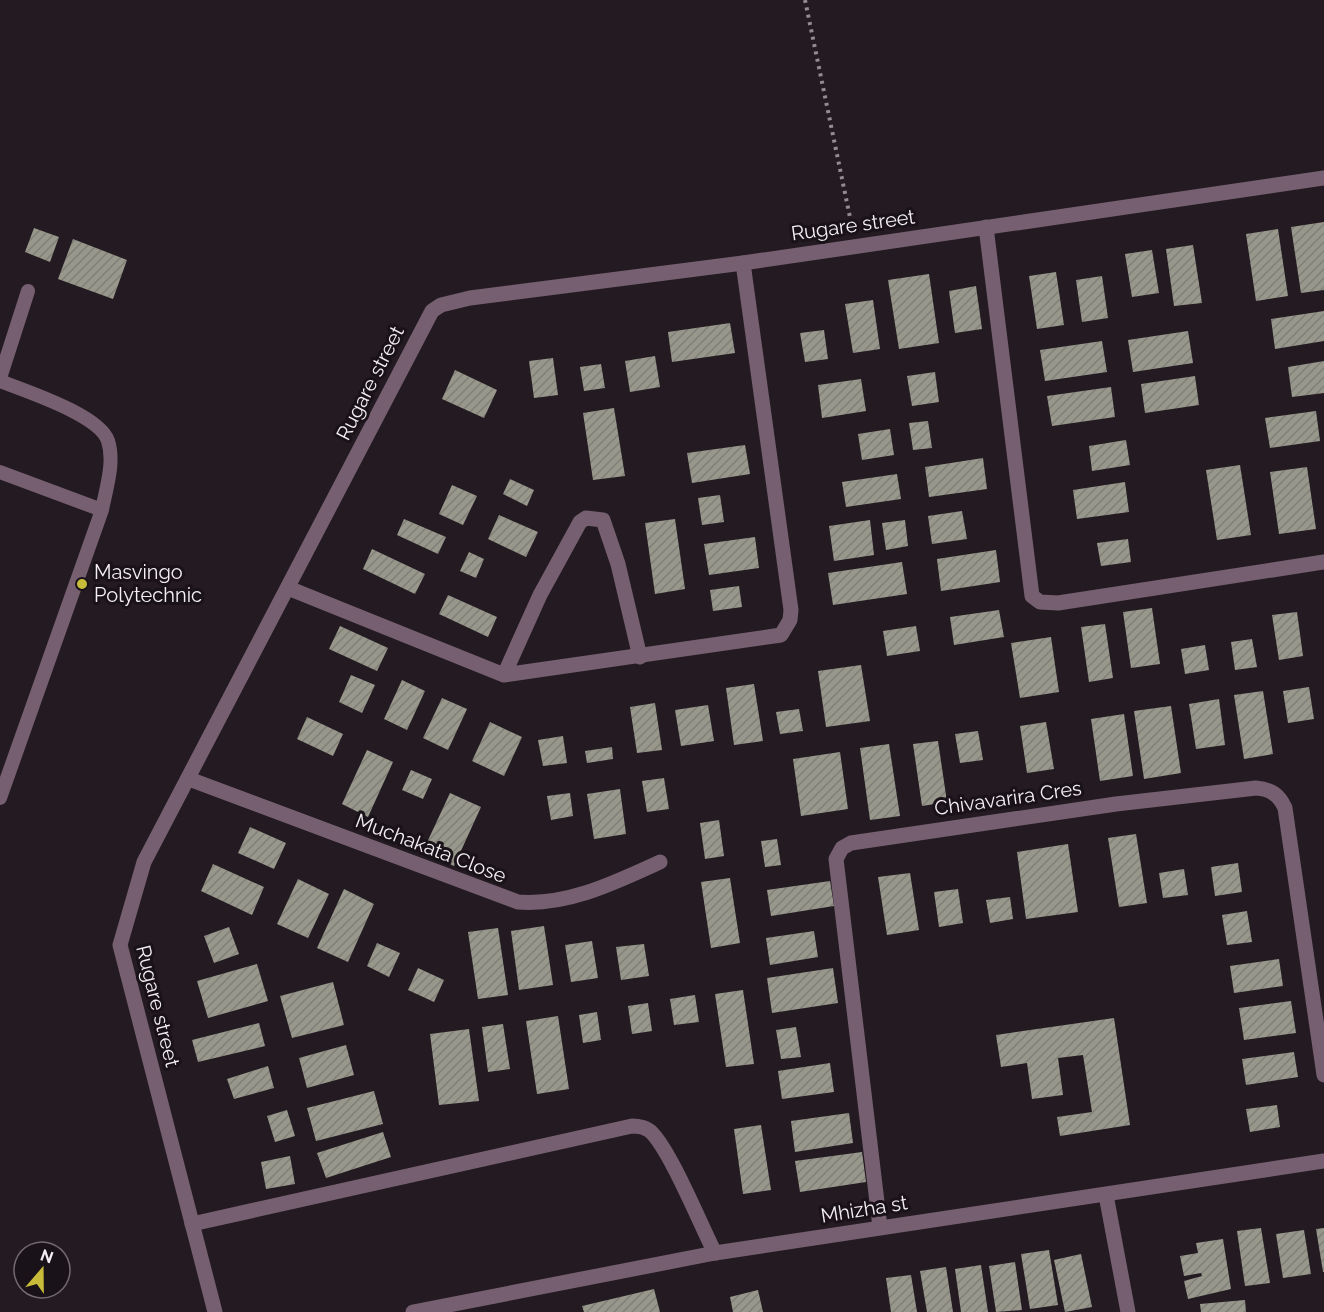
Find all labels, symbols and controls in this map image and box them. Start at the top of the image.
street label: Rugare street [790,204,917,246]
street label: Rugare street [331,322,409,444]
place label: Masvingo Polytechnic [94,560,202,607]
marker: Masvingo Polytechnic [75,577,89,591]
street label: Chivavarira Cres [933,776,1083,820]
street label: Muchakata Close [352,808,510,888]
street label: Rugare street [131,943,185,1070]
street label: Mhizha st [819,1190,909,1228]
north arrow [12,1240,72,1300]
text: N [38,1245,56,1267]

